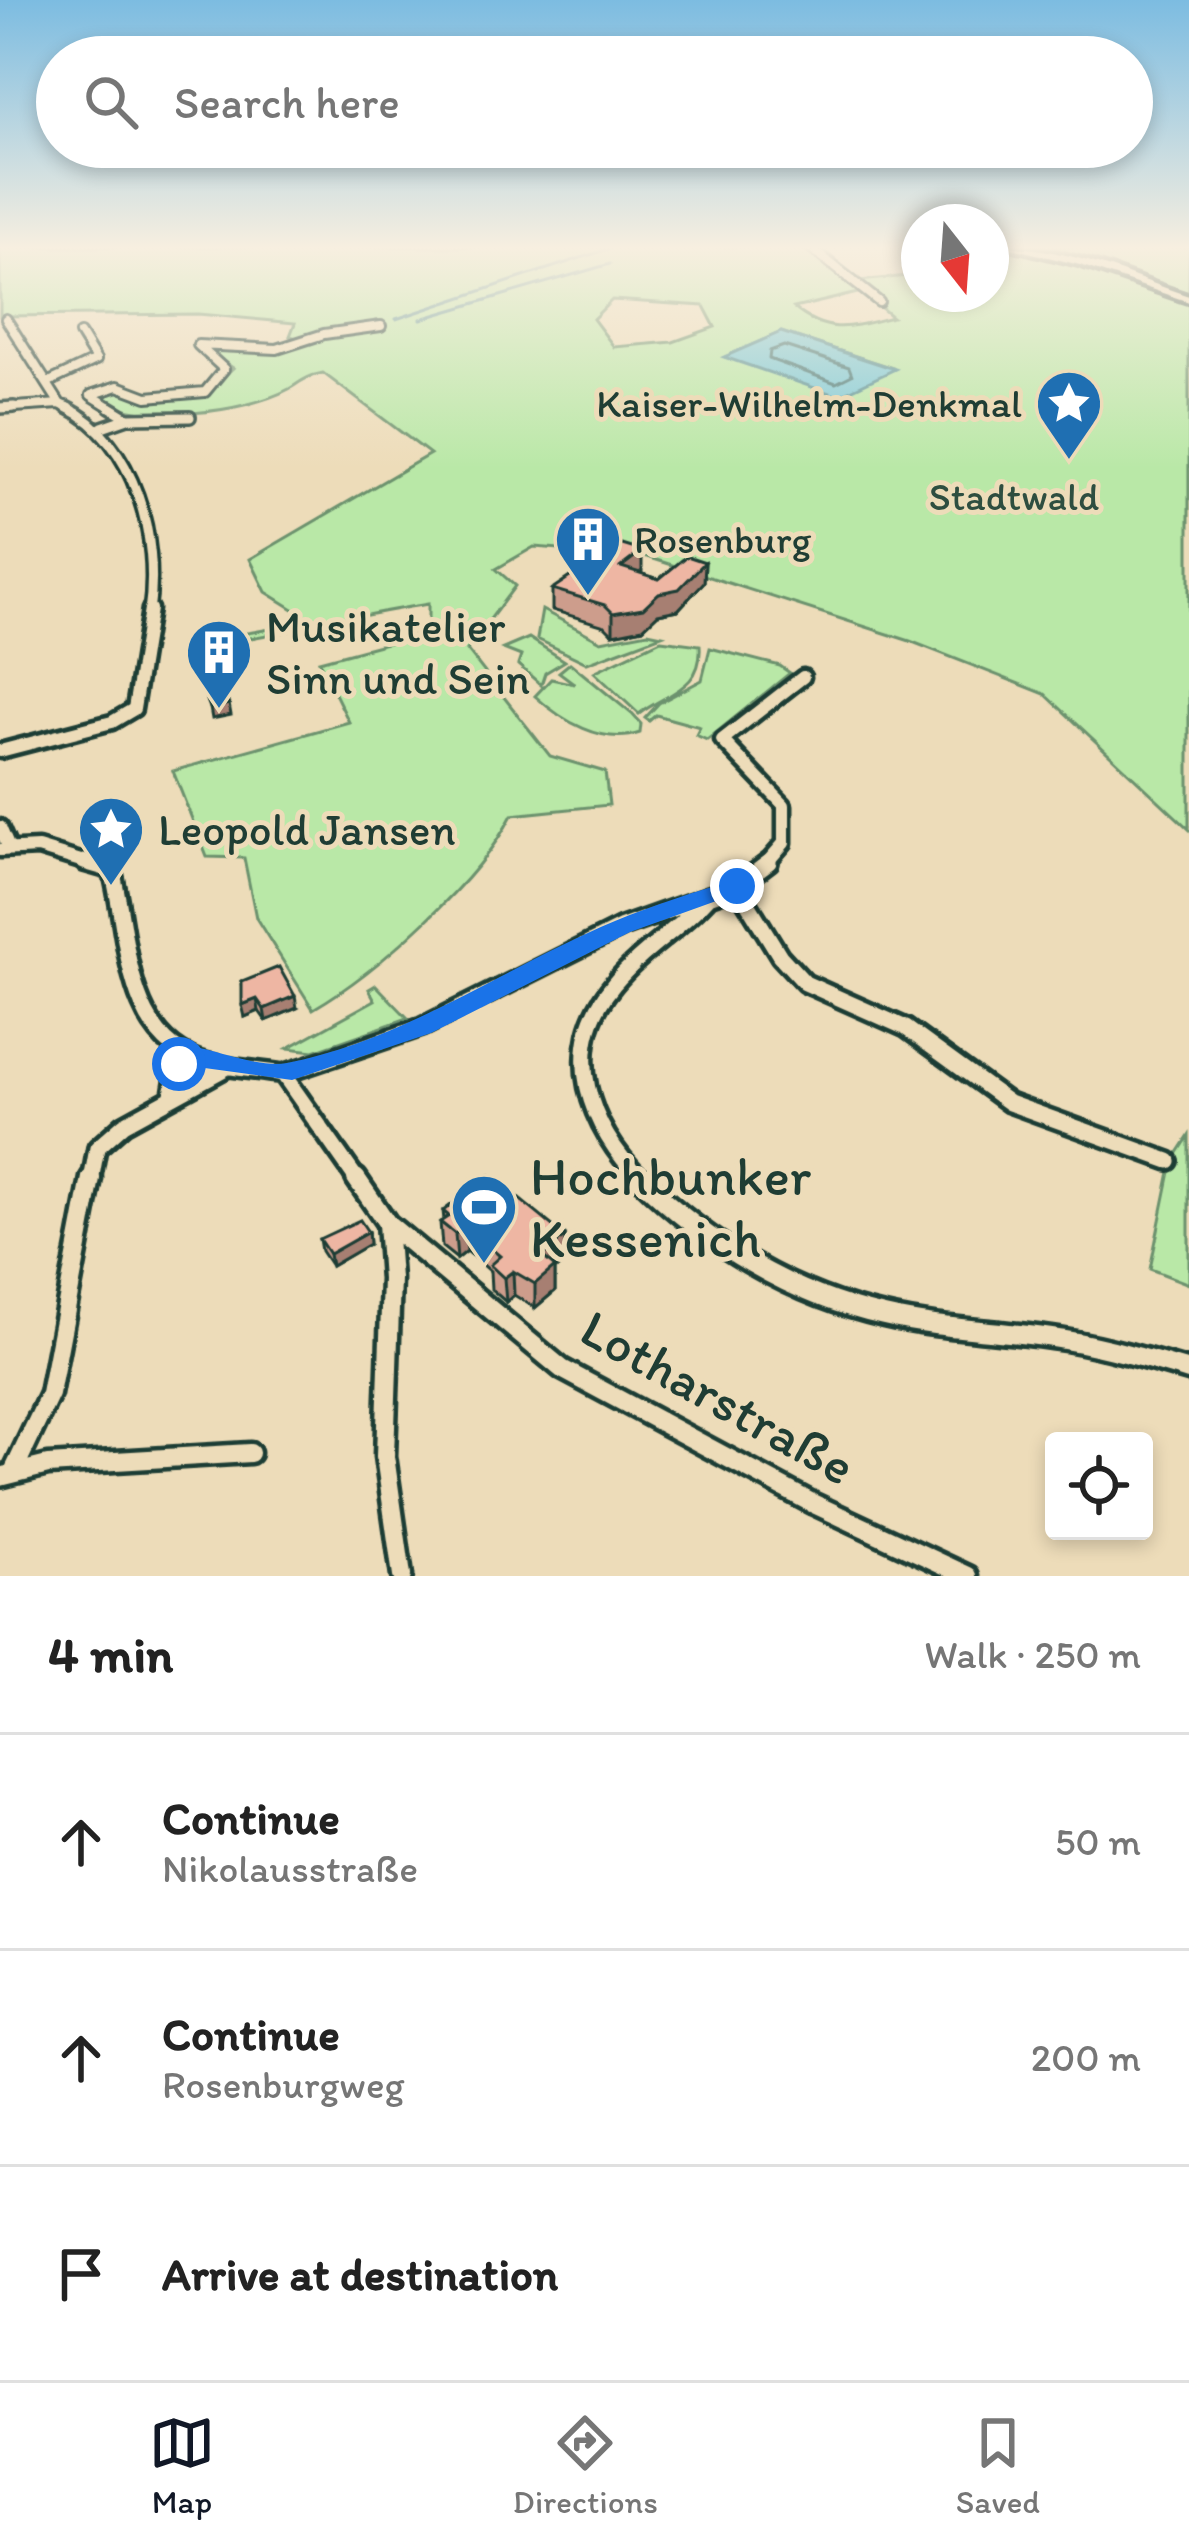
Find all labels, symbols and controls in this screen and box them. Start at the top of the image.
search box [36,36,1153,168]
icon: search [78,69,144,135]
text: Search here [174,75,400,129]
north arrow [901,204,1009,312]
place icon: Kaiser-Wilhelm-Denkmal [1034,368,1104,462]
place label: Kaiser-Wilhelm-Denkmal [596,380,1022,427]
park label: Stadtwald [929,473,1099,520]
building icon: Rosenburg [553,504,623,598]
place label: Rosenburg [634,516,812,563]
place label: Musikatelier Sinn und Sein [266,599,530,705]
building icon: Musikatelier Sinn und Sein [184,617,254,711]
place icon: Leopold Jansen [76,794,146,888]
place label: Leopold Jansen [158,802,456,856]
route end [710,859,764,913]
route start [152,1037,206,1091]
place label: Hochbunker Kessenich [530,1144,812,1271]
sports icon: Hochbunker Kessenich [449,1172,519,1266]
street label: Lotharstraße [570,1295,866,1499]
map controls [1045,1432,1153,1540]
button: locate [1045,1432,1153,1540]
text: 4 min [48,1624,173,1685]
text: Walk · 250 m [924,1631,1141,1678]
text: Continue [162,1791,340,1845]
icon: ahead [48,1809,114,1875]
text: 50 m [1055,1818,1141,1865]
text: Nikolausstraße [162,1845,418,1892]
text: Continue [162,2007,340,2061]
icon: ahead [48,2025,114,2091]
text: 200 m [1031,2034,1141,2081]
text: Rosenburgweg [162,2061,405,2108]
icon: arrive [48,2241,114,2307]
text: Arrive at destination [162,2247,558,2301]
tab: Map [149,2410,215,2521]
tab: Directions [513,2410,658,2521]
tab: Saved [956,2410,1040,2521]

